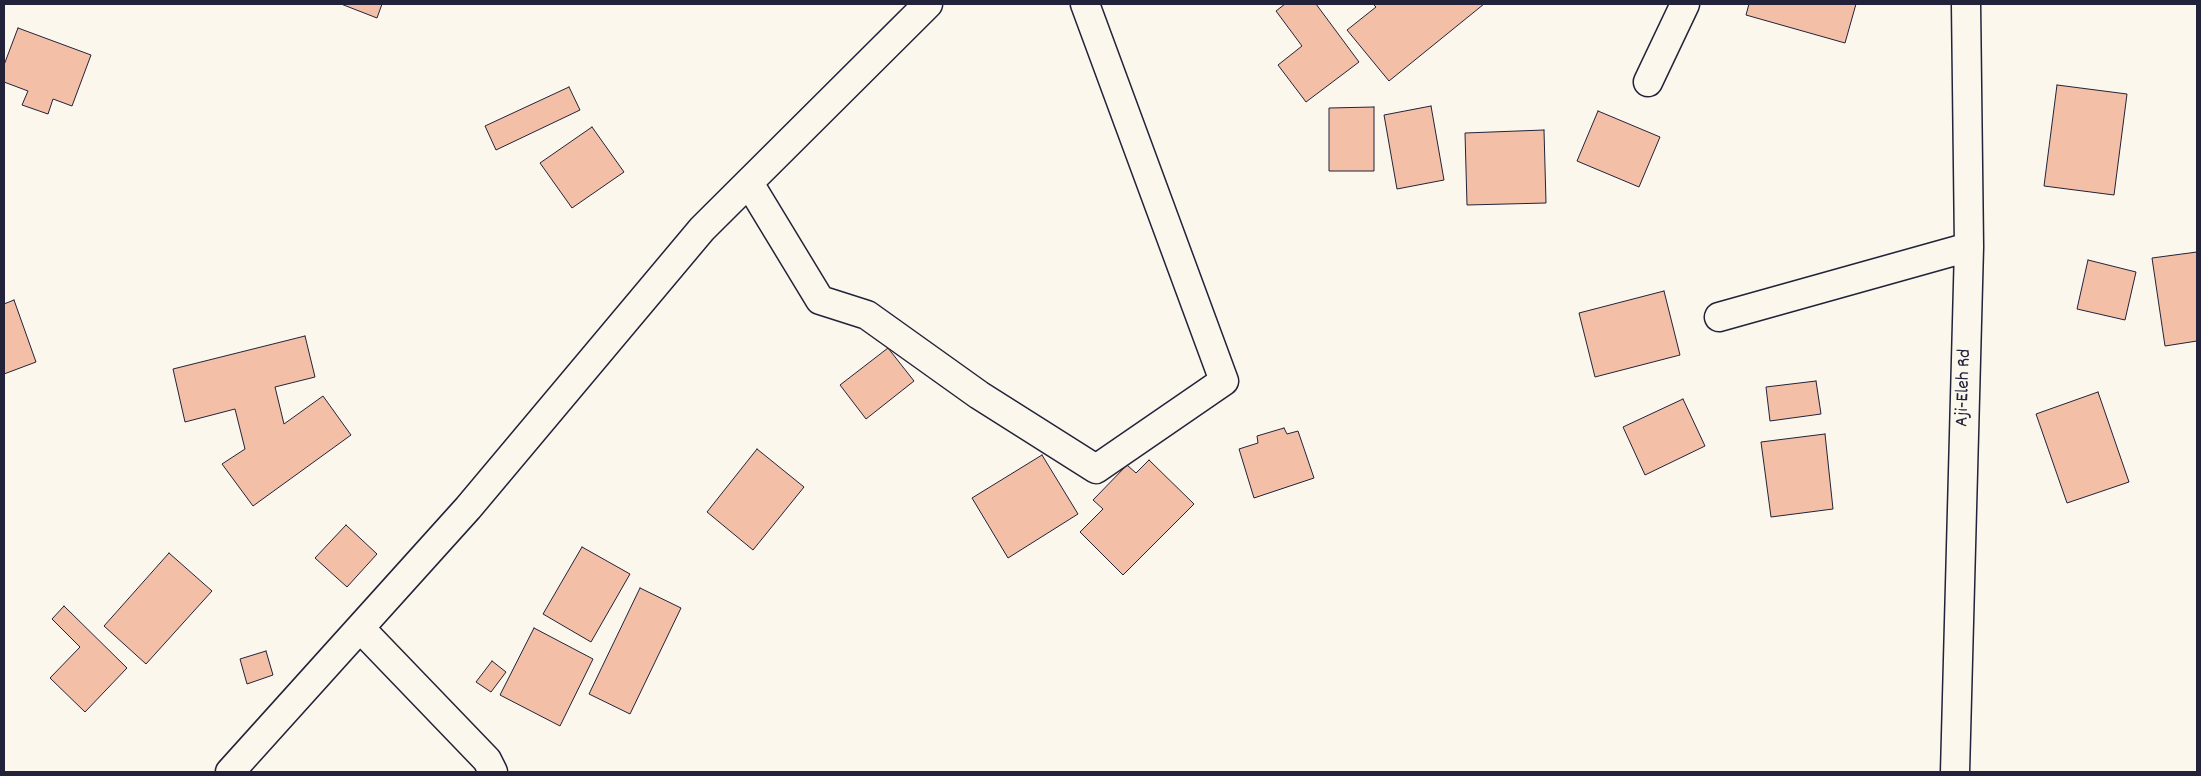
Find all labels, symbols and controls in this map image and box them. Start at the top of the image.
street label: Aji-Eleh Rd [1952,349,1978,427]

